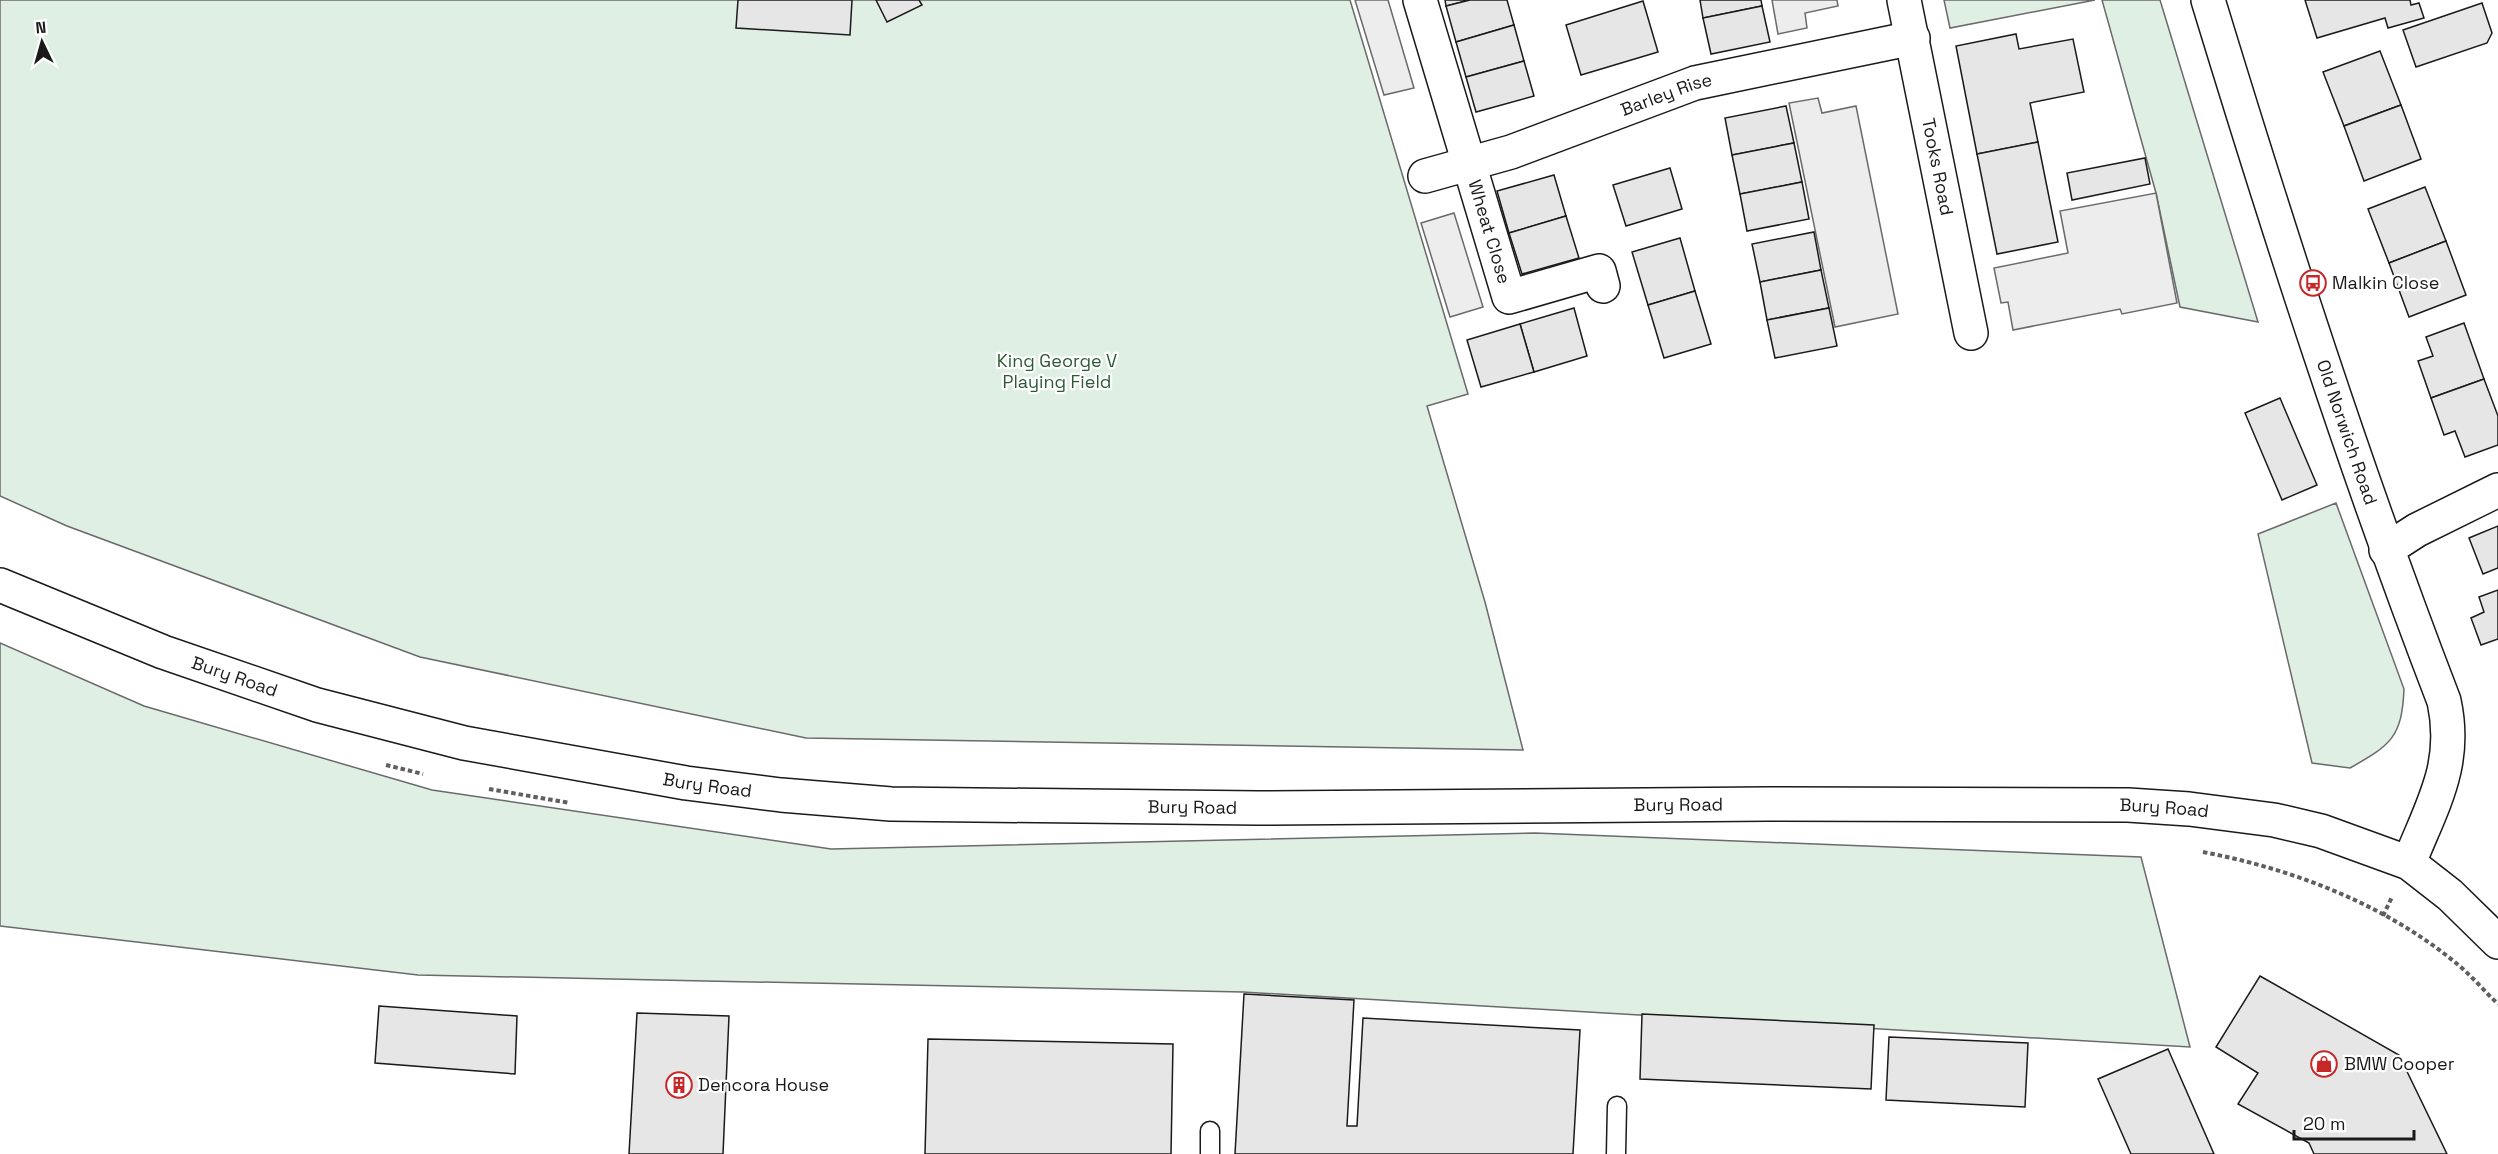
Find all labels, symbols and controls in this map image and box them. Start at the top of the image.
north arrow [12,12,72,72]
text: N [34,17,47,38]
street label: Barley Rise [1617,68,1714,121]
street label: Tooks Road [1917,116,1959,217]
street label: Wheat Close [1464,177,1516,286]
bus stop icon: Malkin Close [2298,268,2328,298]
place label: Malkin Close [2332,271,2439,294]
park label: King George V Playing Field [997,349,1117,393]
street label: Old Norwich Road [2312,356,2383,508]
street label: Bury Road [189,651,281,702]
street label: Bury Road [661,767,753,802]
street label: Bury Road [1633,792,1723,816]
street label: Bury Road [2120,793,2210,822]
street label: Bury Road [1147,795,1237,819]
shop icon: BMW Cooper [2309,1049,2339,1079]
place label: BMW Cooper [2344,1052,2455,1075]
building icon: Dencora House [664,1070,694,1100]
place label: Dencora House [698,1073,829,1096]
scale bar [2294,1103,2414,1141]
text: 20 m [2303,1112,2346,1135]

